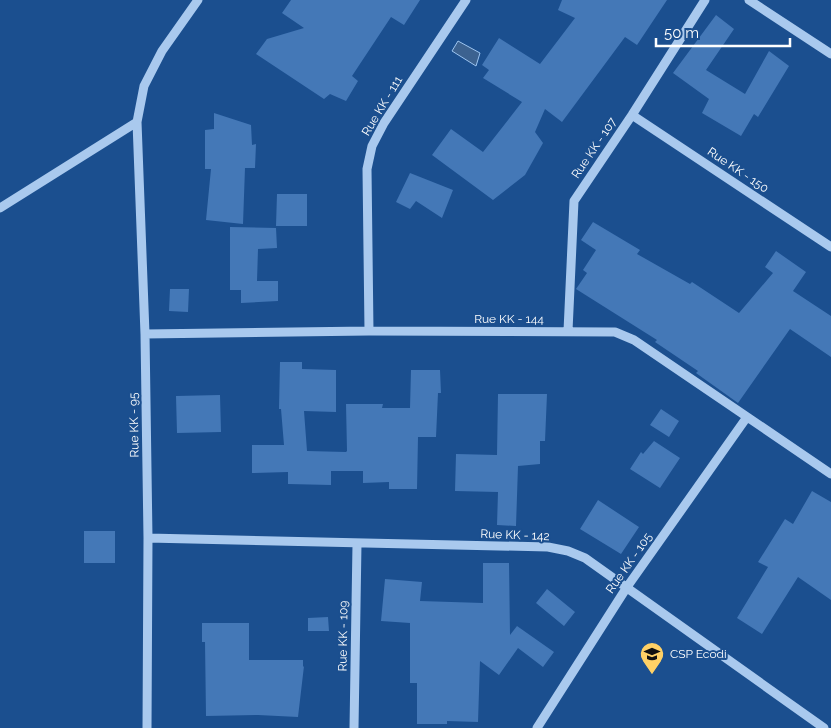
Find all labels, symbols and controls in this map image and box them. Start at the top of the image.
scale bar [656,15,790,47]
text: 50 m [664,24,699,42]
street label: Rue KK - 111 [359,74,405,138]
street label: Rue KK - 107 [569,114,620,181]
street label: Rue KK - 150 [705,144,771,196]
street label: Rue KK - 144 [474,312,544,326]
street label: Rue KK - 95 [126,392,142,458]
street label: Rue KK - 142 [480,527,550,543]
street label: Rue KK - 105 [603,530,655,596]
street label: Rue KK - 109 [335,600,351,672]
school or university icon: CSP Ecodi [639,641,665,675]
place label: CSP Ecodi [670,647,727,661]

